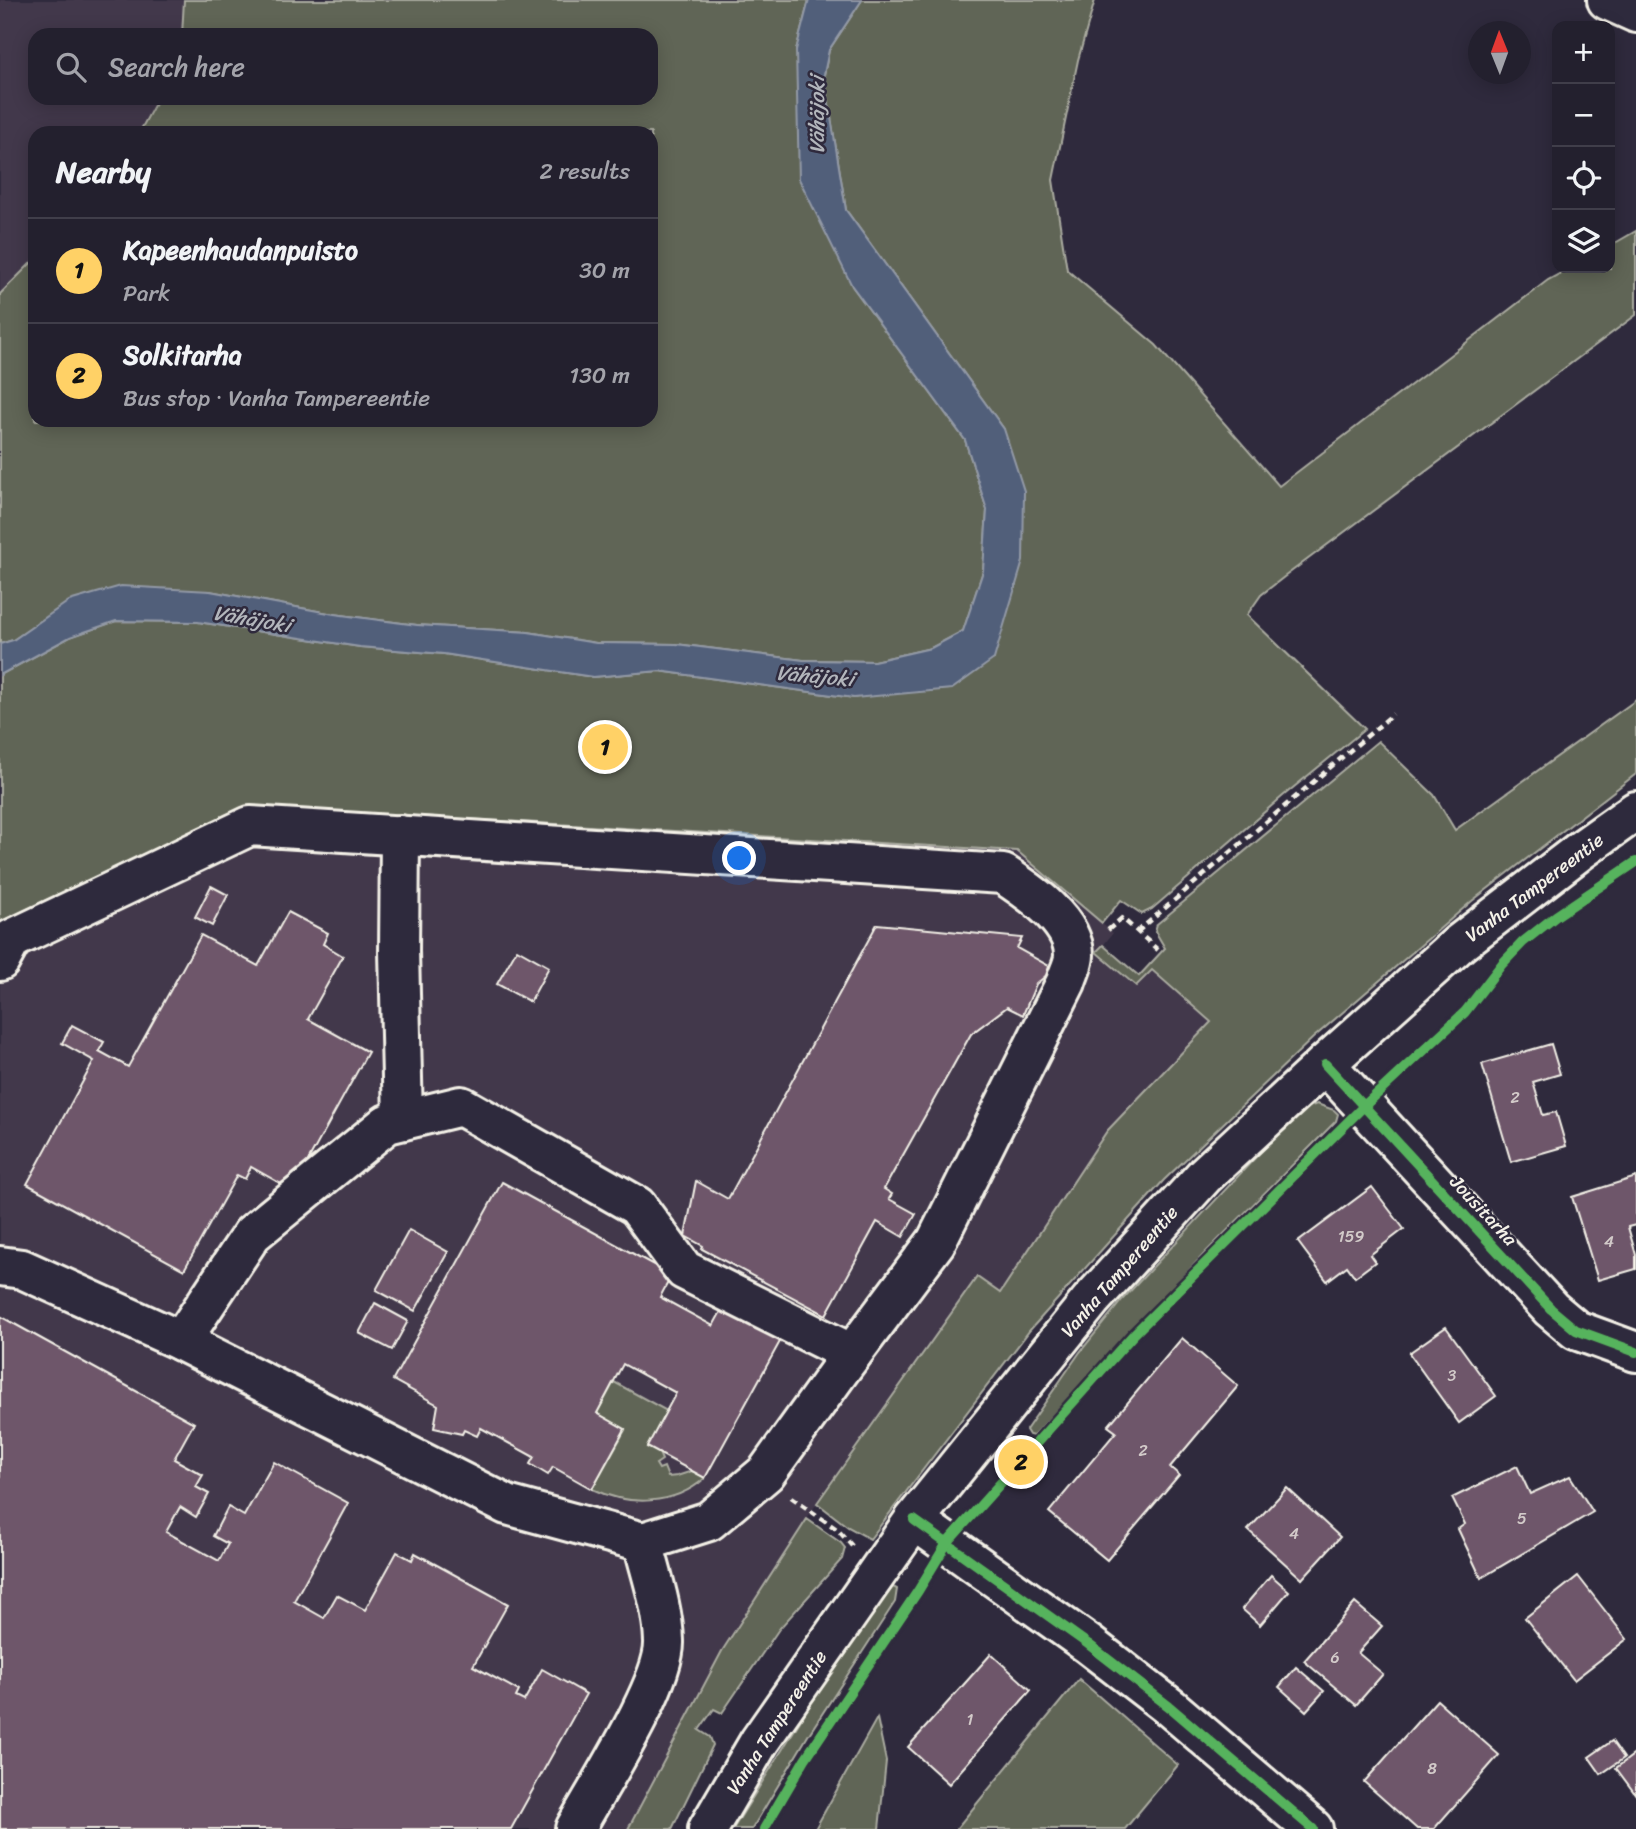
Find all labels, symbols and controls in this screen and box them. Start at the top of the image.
north arrow [1468,21,1531,84]
map controls [1552,21,1615,273]
button: + [1552,21,1615,84]
search box [28,28,658,105]
text: Search here [108,44,245,90]
icon: search [52,48,90,86]
water label: Vähäjoki [798,72,836,154]
button: − [1552,84,1615,147]
text: Nearby [56,145,151,199]
button: locate [1552,147,1615,210]
text: 2 results [539,151,630,192]
button: layers [1552,210,1615,273]
text: Kapeenhaudanpuisto [123,227,358,273]
text: 1 [74,250,84,291]
text: 30 m [579,250,630,291]
text: Park [123,273,170,314]
text: Solkitarha [123,332,242,378]
text: 2 [72,355,86,396]
text: 130 m [569,355,630,396]
text: Bus stop · Vanha Tampereentie [123,378,430,419]
water label: Vähäjoki [211,594,298,645]
water label: Vähäjoki [775,654,859,699]
pin: 1 [582,721,628,773]
street label: Vanha Tampereentie [1458,824,1611,951]
your location [722,841,756,875]
house number: 2 [1510,1083,1520,1112]
street label: Jousitarha [1441,1166,1526,1254]
street label: Vanha Tampereentie [1052,1197,1187,1345]
house number: 159 [1338,1222,1364,1251]
house number: 4 [1604,1227,1614,1256]
house number: 3 [1448,1361,1457,1390]
pin: 2 [998,1436,1044,1488]
house number: 2 [1138,1436,1148,1465]
house number: 5 [1517,1504,1527,1533]
house number: 4 [1289,1519,1299,1548]
street label: Vanha Tampereentie [717,1643,836,1801]
house number: 6 [1330,1643,1340,1672]
house number: 1 [967,1705,974,1734]
house number: 8 [1427,1754,1437,1783]

